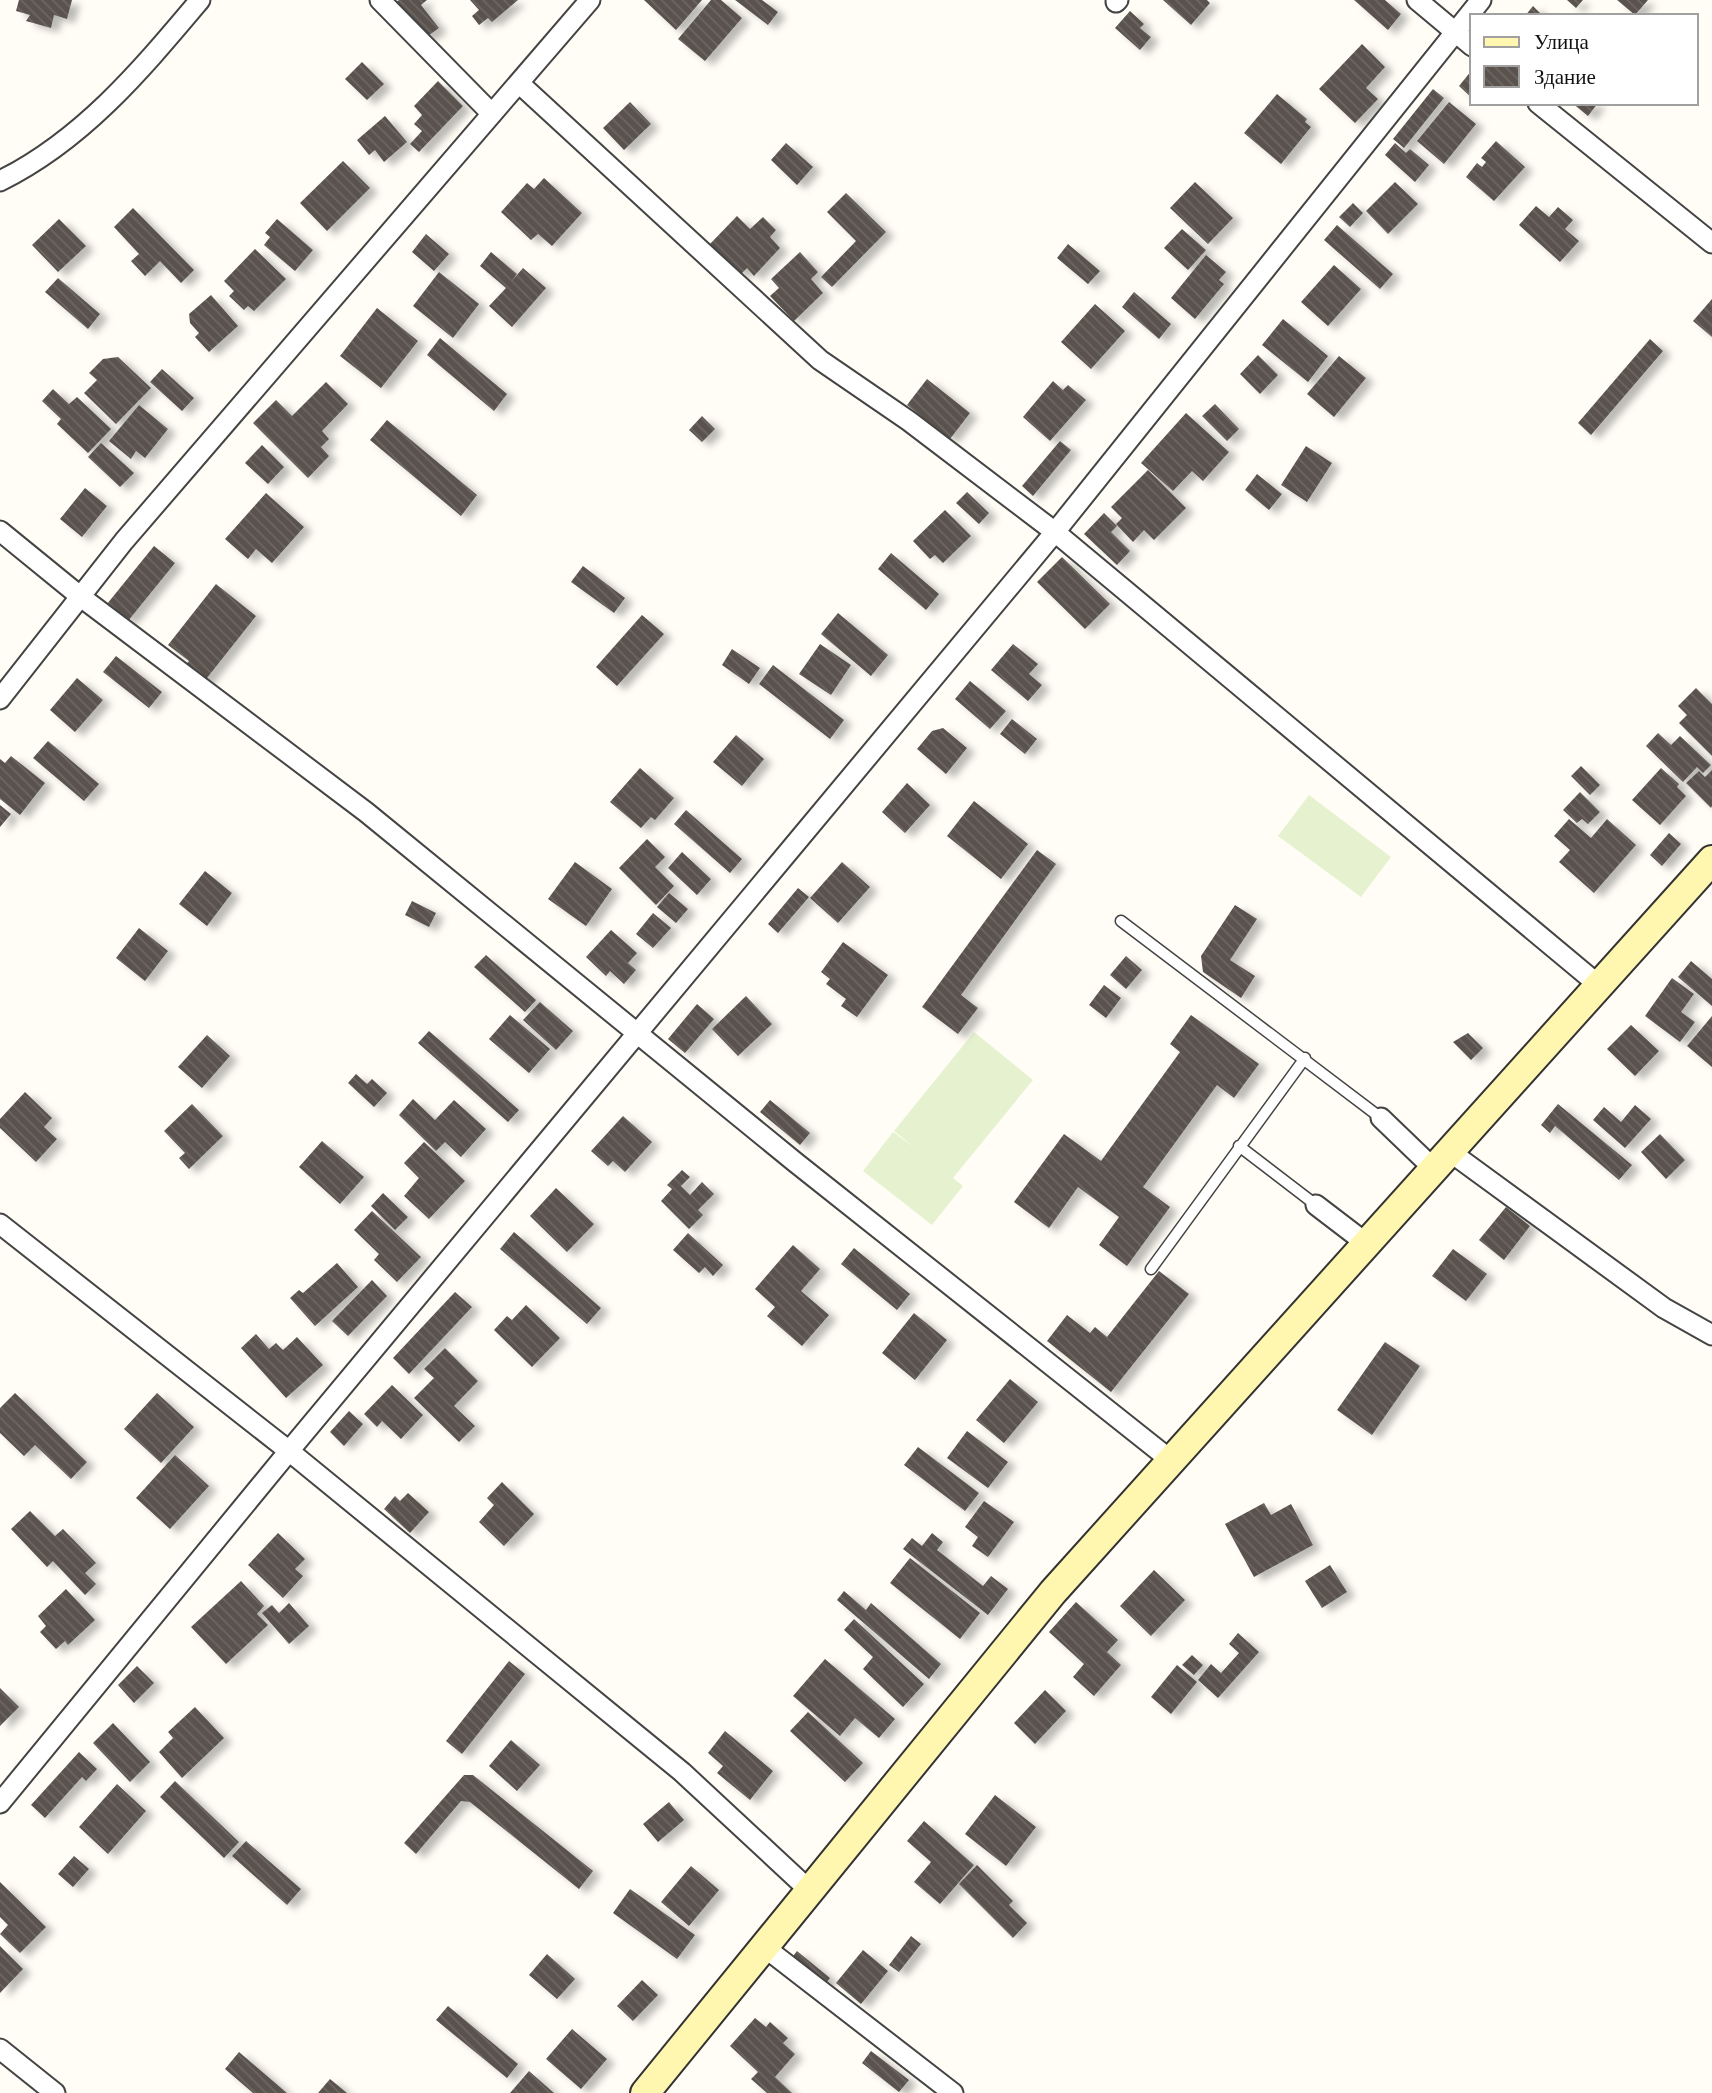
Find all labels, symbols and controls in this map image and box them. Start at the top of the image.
legend [1470,14,1698,105]
text: Улица [1534,29,1589,55]
text: Здание [1534,64,1596,90]

